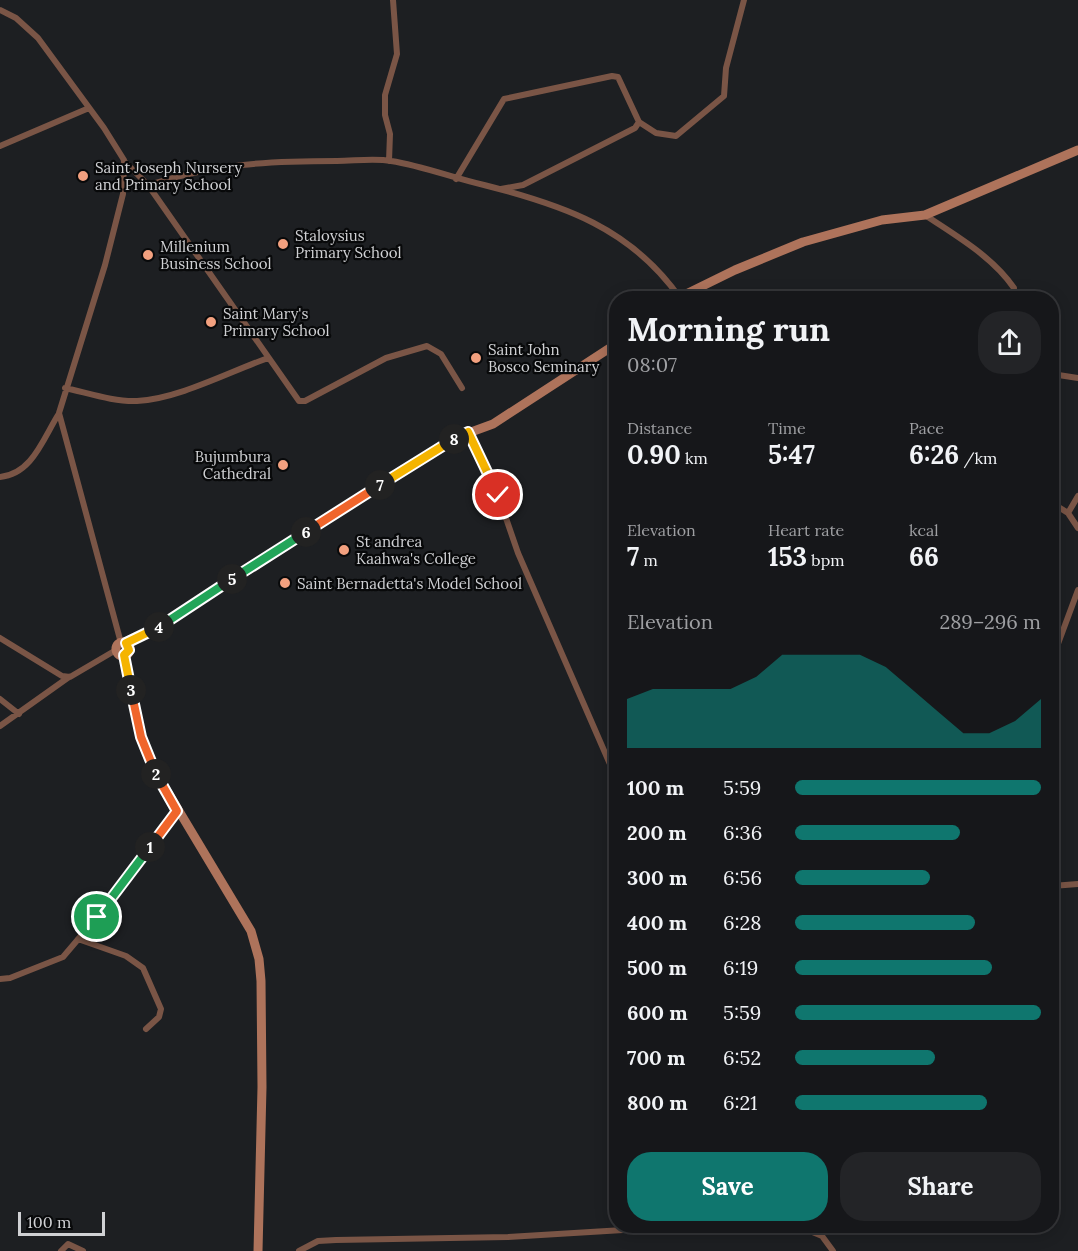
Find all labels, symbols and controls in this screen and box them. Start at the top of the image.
place label: Saint Joseph Nursery and Primary School [95,158,242,194]
marker: Saint Joseph Nursery and Primary School [76,169,90,183]
place label: Staloysius Primary School [295,226,402,262]
place label: Millenium Business School [160,237,272,273]
marker: Staloysius Primary School [276,237,290,251]
marker: Millenium Business School [141,248,155,262]
place label: Saint Mary's Primary School [223,304,330,340]
text: Morning run [627,308,830,350]
button: share [978,311,1041,374]
marker: Saint Mary's Primary School [204,315,218,329]
place label: Saint John Bosco Seminary [488,340,600,376]
marker: Saint John Bosco Seminary [469,351,483,365]
text: 08:07 [627,352,677,377]
text: Distance [627,418,692,438]
text: Time [768,418,806,438]
text: Pace [909,418,944,438]
pin: 8 [439,424,469,454]
text: 8 [449,429,459,449]
text: 0.90 [627,438,681,471]
text: 5:47 [768,438,815,471]
text: 6:26 [909,438,959,471]
place label: Bujumbura Cathedral [195,447,271,483]
text: km [681,448,708,468]
text: /km [959,448,997,468]
marker: Bujumbura Cathedral [276,458,290,472]
pin [472,469,523,520]
pin: 7 [365,470,395,500]
text: 7 [376,475,384,495]
icon: check [481,478,514,511]
pin: 6 [291,517,321,547]
text: Elevation [627,520,696,540]
text: Heart rate [768,520,844,540]
text: kcal [909,520,939,540]
text: 6 [301,522,311,542]
place label: St andrea Kaahwa's College [356,532,476,568]
text: 7 [627,540,639,573]
text: 153 [768,540,807,573]
text: 66 [909,540,939,573]
marker: St andrea Kaahwa's College [337,543,351,557]
text: m [639,550,658,570]
text: bpm [807,550,845,570]
pin: 5 [217,564,247,594]
text: 5 [228,569,236,589]
place label: Saint Bernadetta's Model School [297,574,522,593]
marker: Saint Bernadetta's Model School [278,576,292,590]
text: Elevation [627,609,713,634]
text: 289–296 m [939,609,1041,634]
pin: 4 [144,612,174,642]
text: 4 [155,617,163,637]
pin: 3 [116,675,146,705]
text: 3 [127,680,135,700]
pin: 2 [141,759,171,789]
text: 2 [152,764,160,784]
text: 100 m [627,775,684,800]
text: 5:59 [723,775,761,800]
text: 200 m [627,820,687,845]
text: 6:36 [723,820,762,845]
pin: 1 [135,832,165,862]
text: 1 [147,837,153,857]
text: 300 m [627,865,687,890]
text: 6:56 [723,865,762,890]
pin [71,891,122,942]
icon: arrive [80,900,113,933]
text: 400 m [627,910,687,935]
text: 6:28 [723,910,762,935]
text: 500 m [627,955,687,980]
text: 6:19 [723,955,758,980]
text: 600 m [627,1000,688,1025]
text: 5:59 [723,1000,761,1025]
text: 700 m [627,1045,685,1070]
text: 6:52 [723,1045,761,1070]
text: 800 m [627,1090,688,1115]
text: 6:21 [723,1090,758,1115]
button: Save [627,1152,828,1221]
button: Share [840,1152,1041,1221]
scale bar [18,1209,105,1236]
text: 100 m [27,1212,71,1232]

